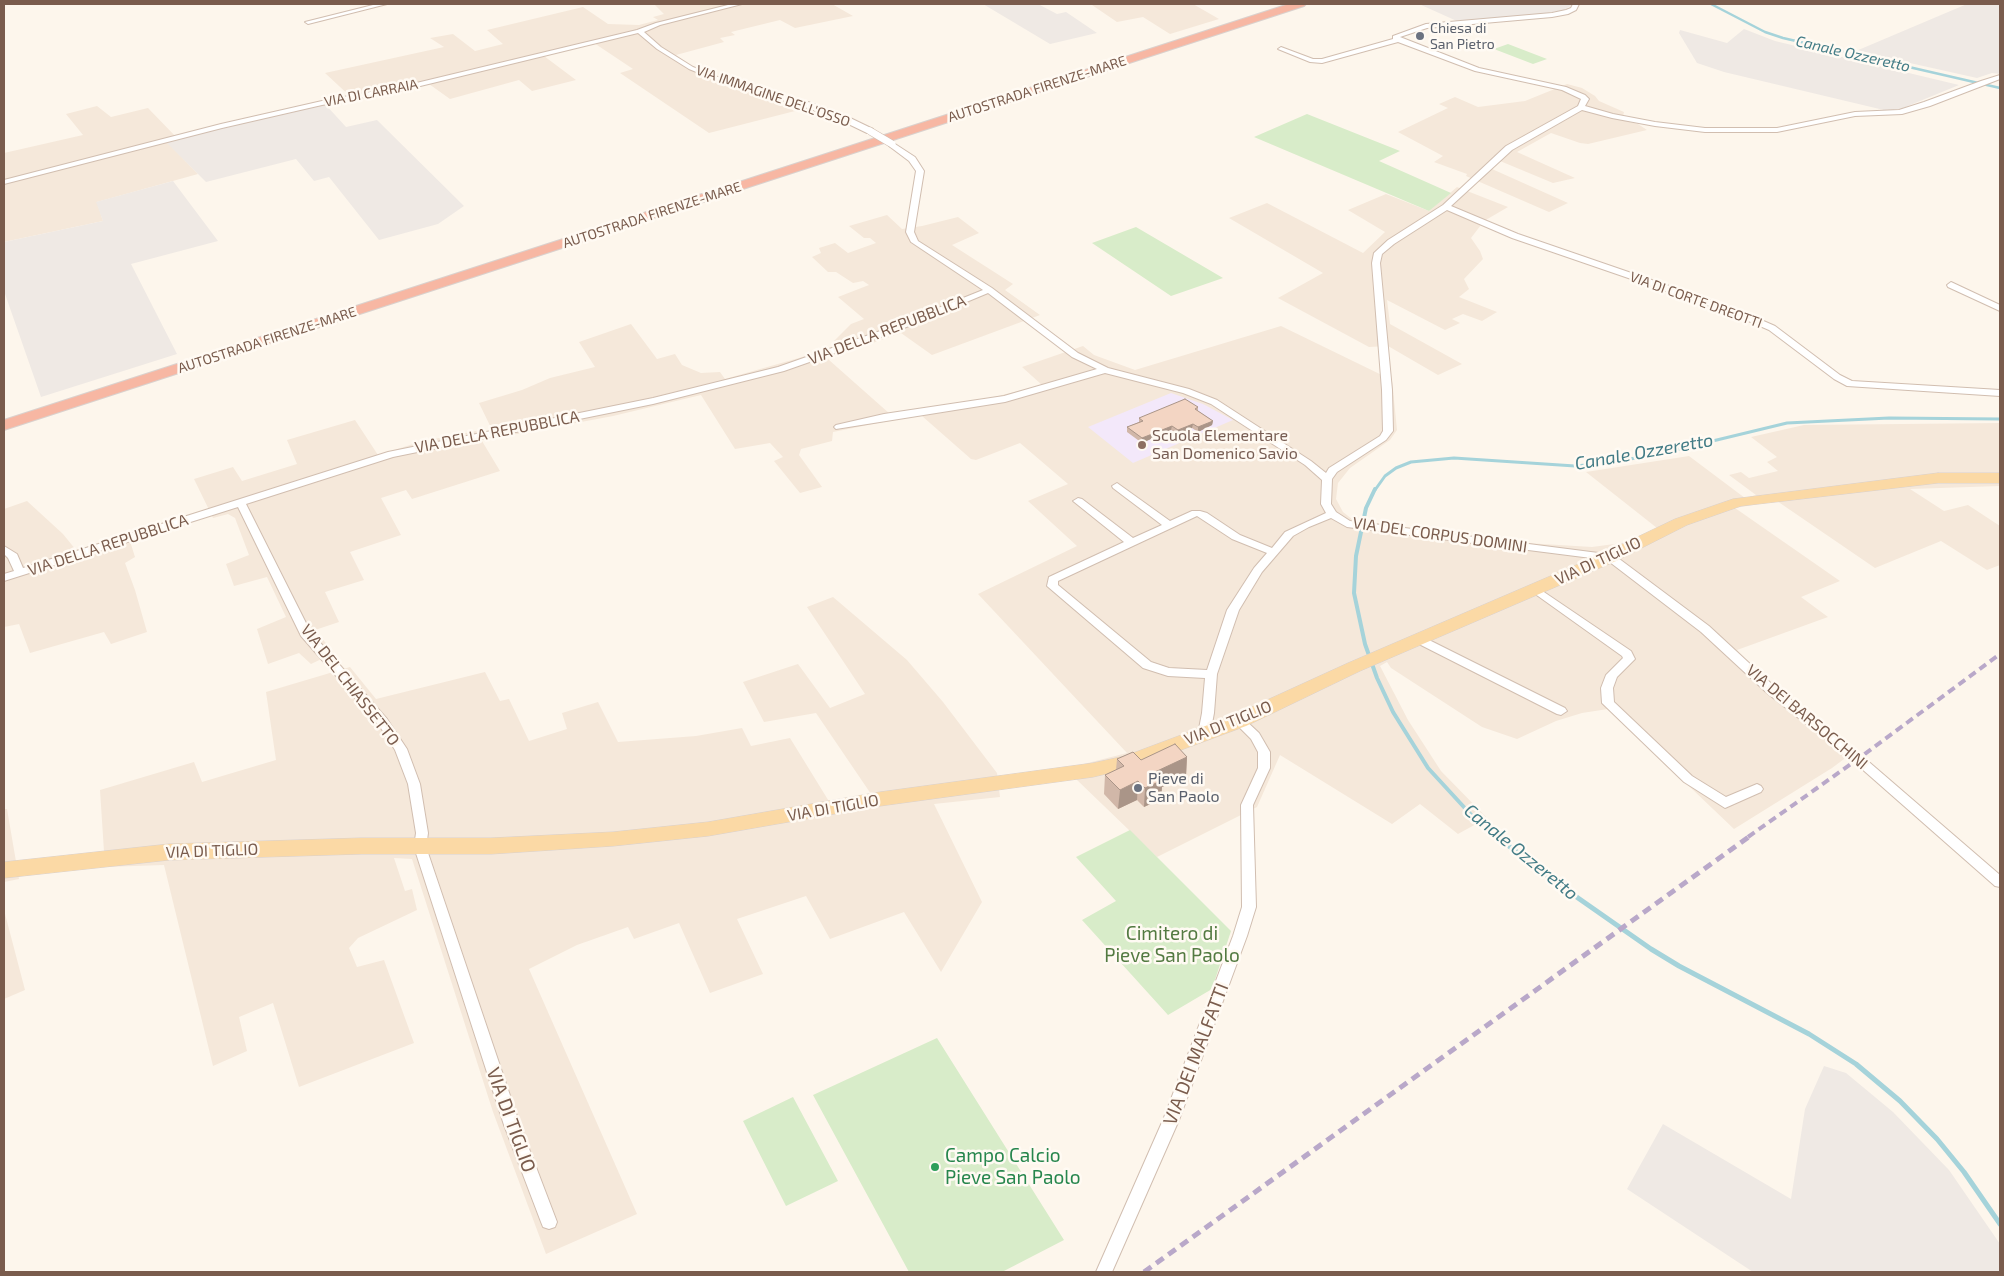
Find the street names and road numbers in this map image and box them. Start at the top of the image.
street label: AUTOSTRADA FIRENZE-MARE [946,52,1128,126]
street label: VIA IMMAGINE DELL'OSSO [694,62,852,130]
street label: VIA DI CARRAIA [323,76,419,110]
street label: AUTOSTRADA FIRENZE-MARE [561,178,743,252]
street label: VIA DI CORTE DREOTTI [1627,268,1765,332]
street label: VIA DELLA REPUBBLICA [805,291,969,369]
street label: AUTOSTRADA FIRENZE-MARE [176,303,358,377]
street label: VIA DELLA REPUBBLICA [413,407,581,457]
street label: VIA DELLA REPUBBLICA [25,510,191,580]
street label: VIA DEL CORPUS DOMINI [1352,513,1528,557]
street label: VIA DI TIGLIO [1552,533,1644,589]
street label: VIA DEL CHIASSETTO [297,620,403,750]
street label: VIA DEI BARSOCCHINI [1742,661,1872,773]
street label: VIA DI TIGLIO [1182,697,1274,749]
street label: VIA DI TIGLIO [786,791,880,825]
street label: VIA DI TIGLIO [165,840,259,862]
street label: VIA DEI MALFATTI [1158,980,1234,1128]
street label: VIA DI TIGLIO [482,1065,540,1175]

